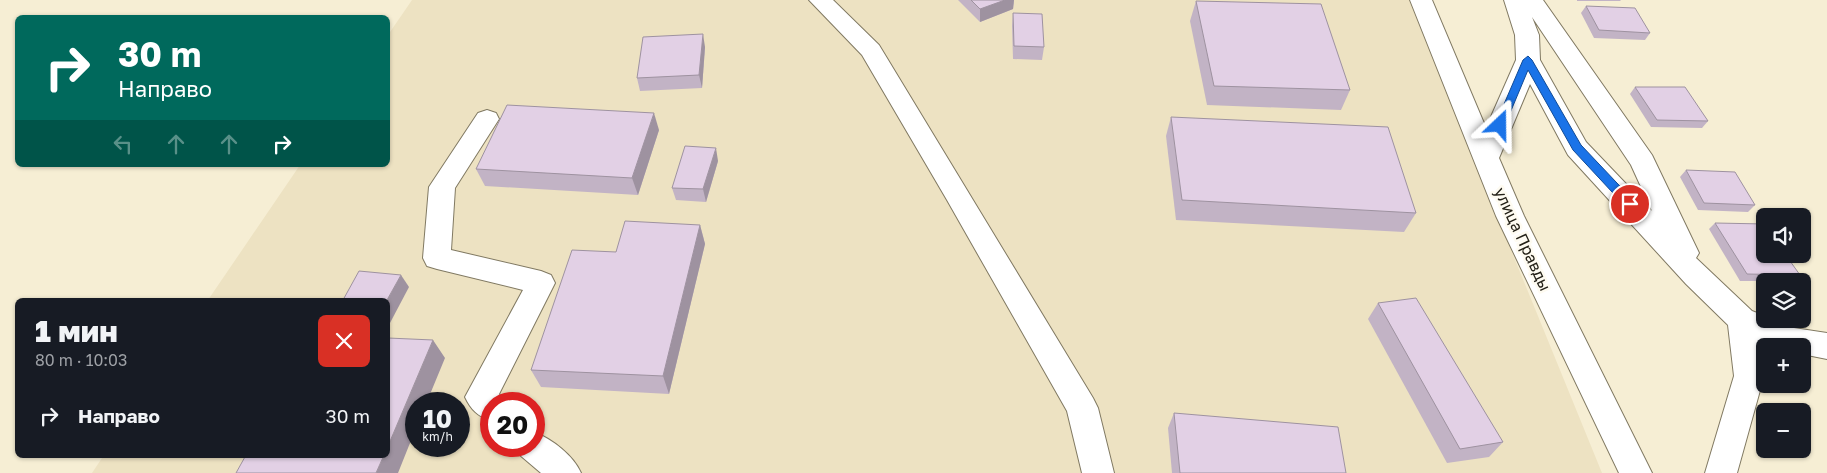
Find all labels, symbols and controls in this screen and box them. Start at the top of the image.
text: 30 m [118,33,201,75]
icon: right [35,35,100,100]
text: Направо [118,75,212,102]
position arrow [1473,98,1525,150]
icon: left [109,130,137,158]
icon: ahead [162,130,190,158]
icon: ahead [215,130,243,158]
icon: right [268,130,296,158]
pin [1609,183,1651,225]
street label: улица Правды [1490,184,1556,294]
icon: arrive [1616,190,1644,218]
map controls [1756,208,1811,458]
button: sound [1756,208,1811,263]
button: layers [1756,273,1811,328]
text: 1 мин [35,313,118,349]
button: close [318,315,370,367]
button: + [1756,338,1811,393]
text: 80 m · 10:03 [35,350,127,370]
speed limit sign: 20 [480,392,545,457]
icon: right [35,402,63,430]
text: 10 [423,403,452,434]
button: − [1756,403,1811,458]
text: Направо [78,404,160,427]
text: 30 m [326,404,370,427]
text: km/h [422,429,453,444]

